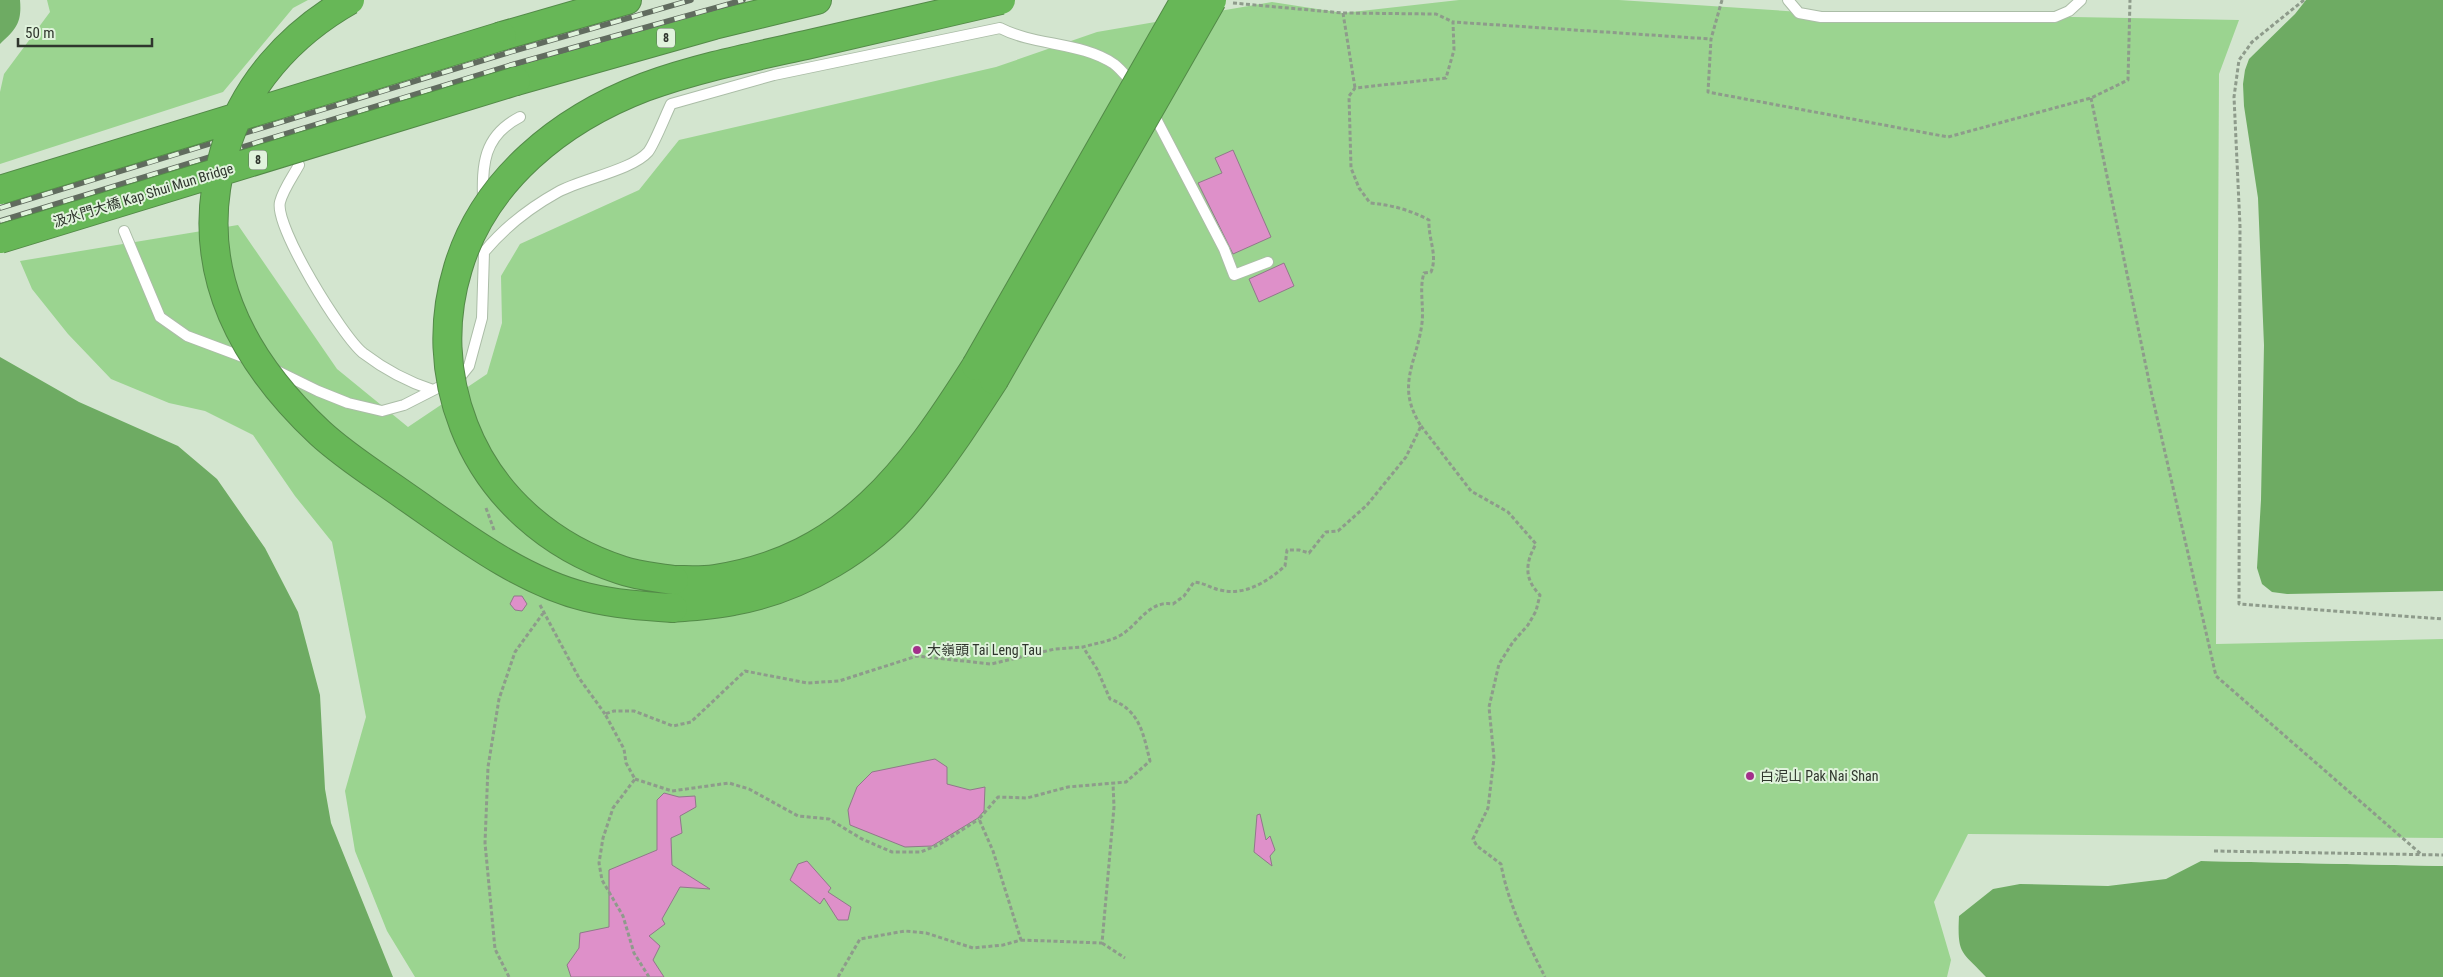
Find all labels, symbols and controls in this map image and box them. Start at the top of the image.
scale bar [18,15,151,47]
text: 50 m [25,24,55,42]
road number: 8 [657,28,675,48]
road number: 8 [249,150,267,170]
street label: 汲水門大橋 Kap Shui Mun Bridge [51,160,236,230]
place label: 大嶺頭 Tai Leng Tau [927,642,1042,658]
marker: 大嶺頭 Tai Leng Tau [911,644,923,656]
place label: 白泥山 Pak Nai Shan [1760,768,1878,784]
marker: 白泥山 Pak Nai Shan [1744,770,1756,782]

